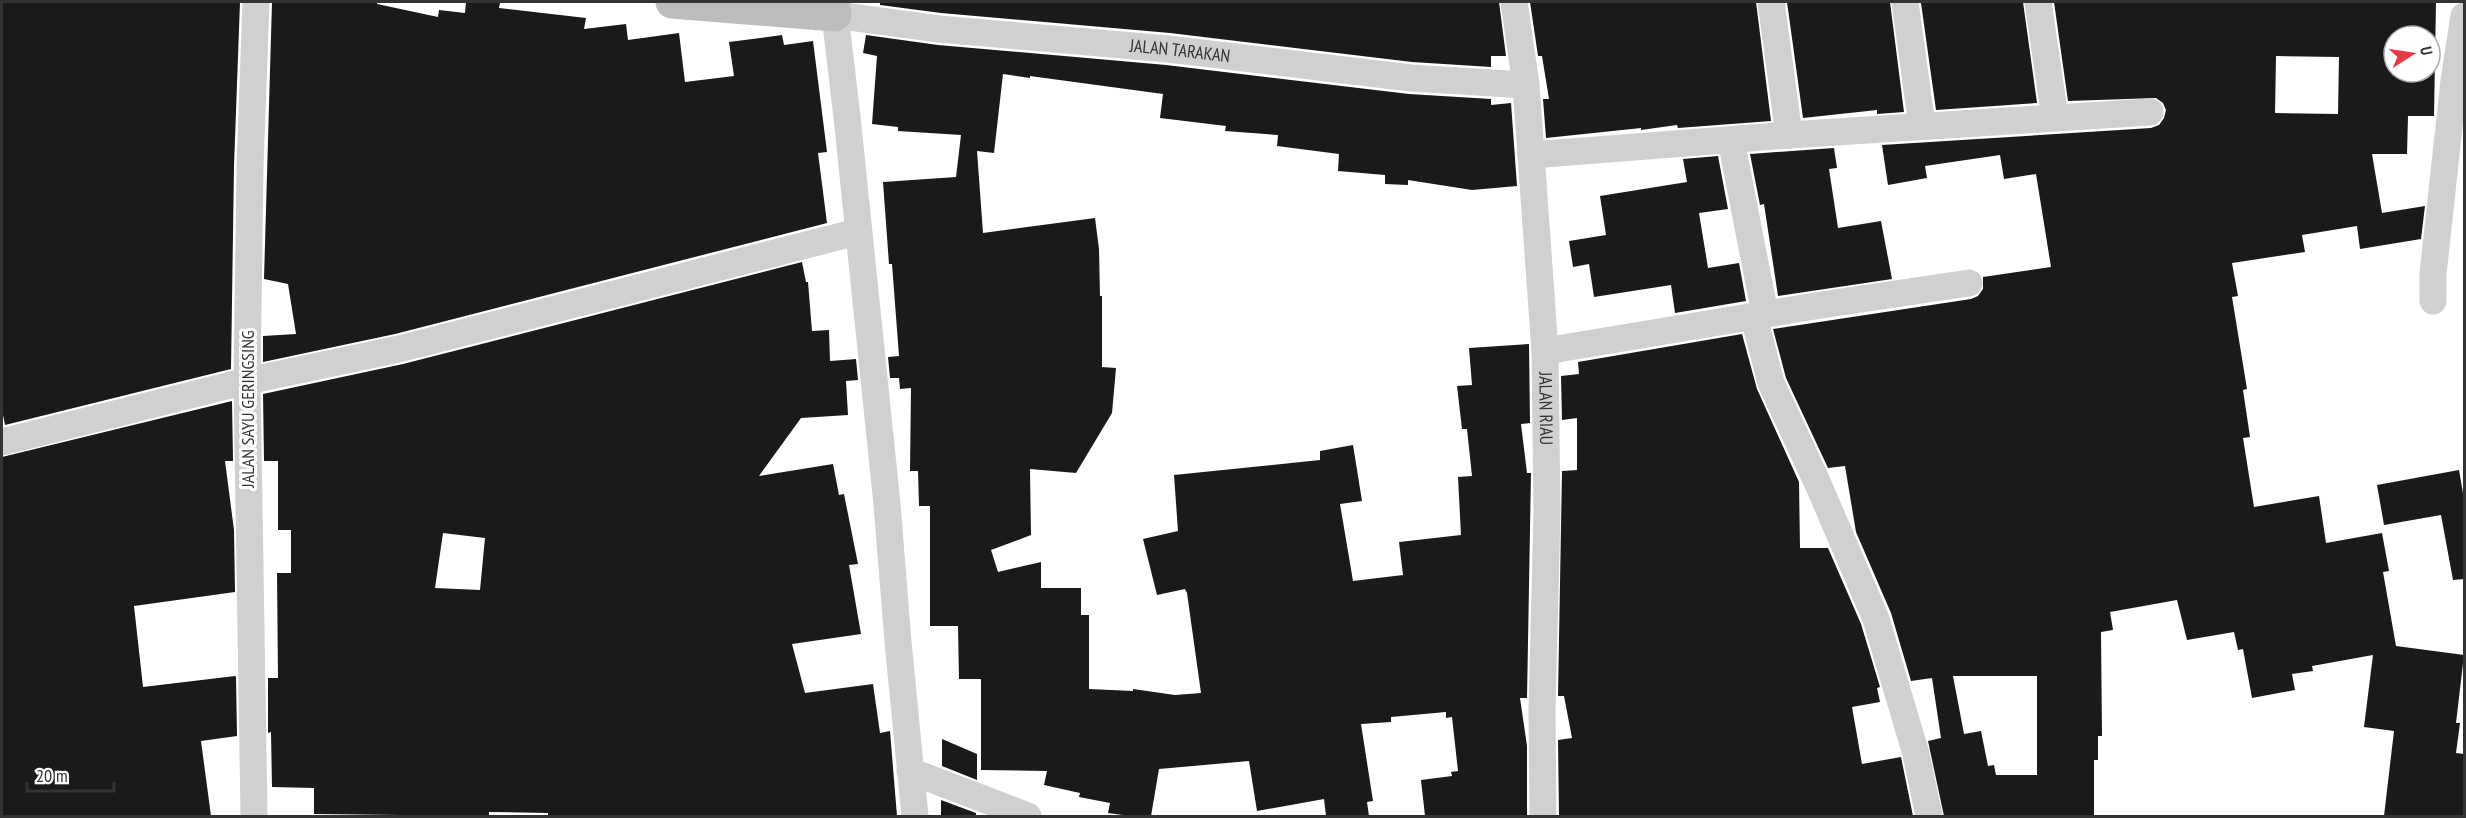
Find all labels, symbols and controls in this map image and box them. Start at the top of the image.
north arrow [2382,24,2442,84]
street label: JALAN TARAKAN [1128,34,1232,67]
text: U [2416,45,2437,57]
street label: JALAN SAYU GERINGSING [236,330,259,489]
street label: JALAN RIAU [1534,371,1558,445]
scale bar [27,755,114,793]
text: 20 m [36,764,68,787]

